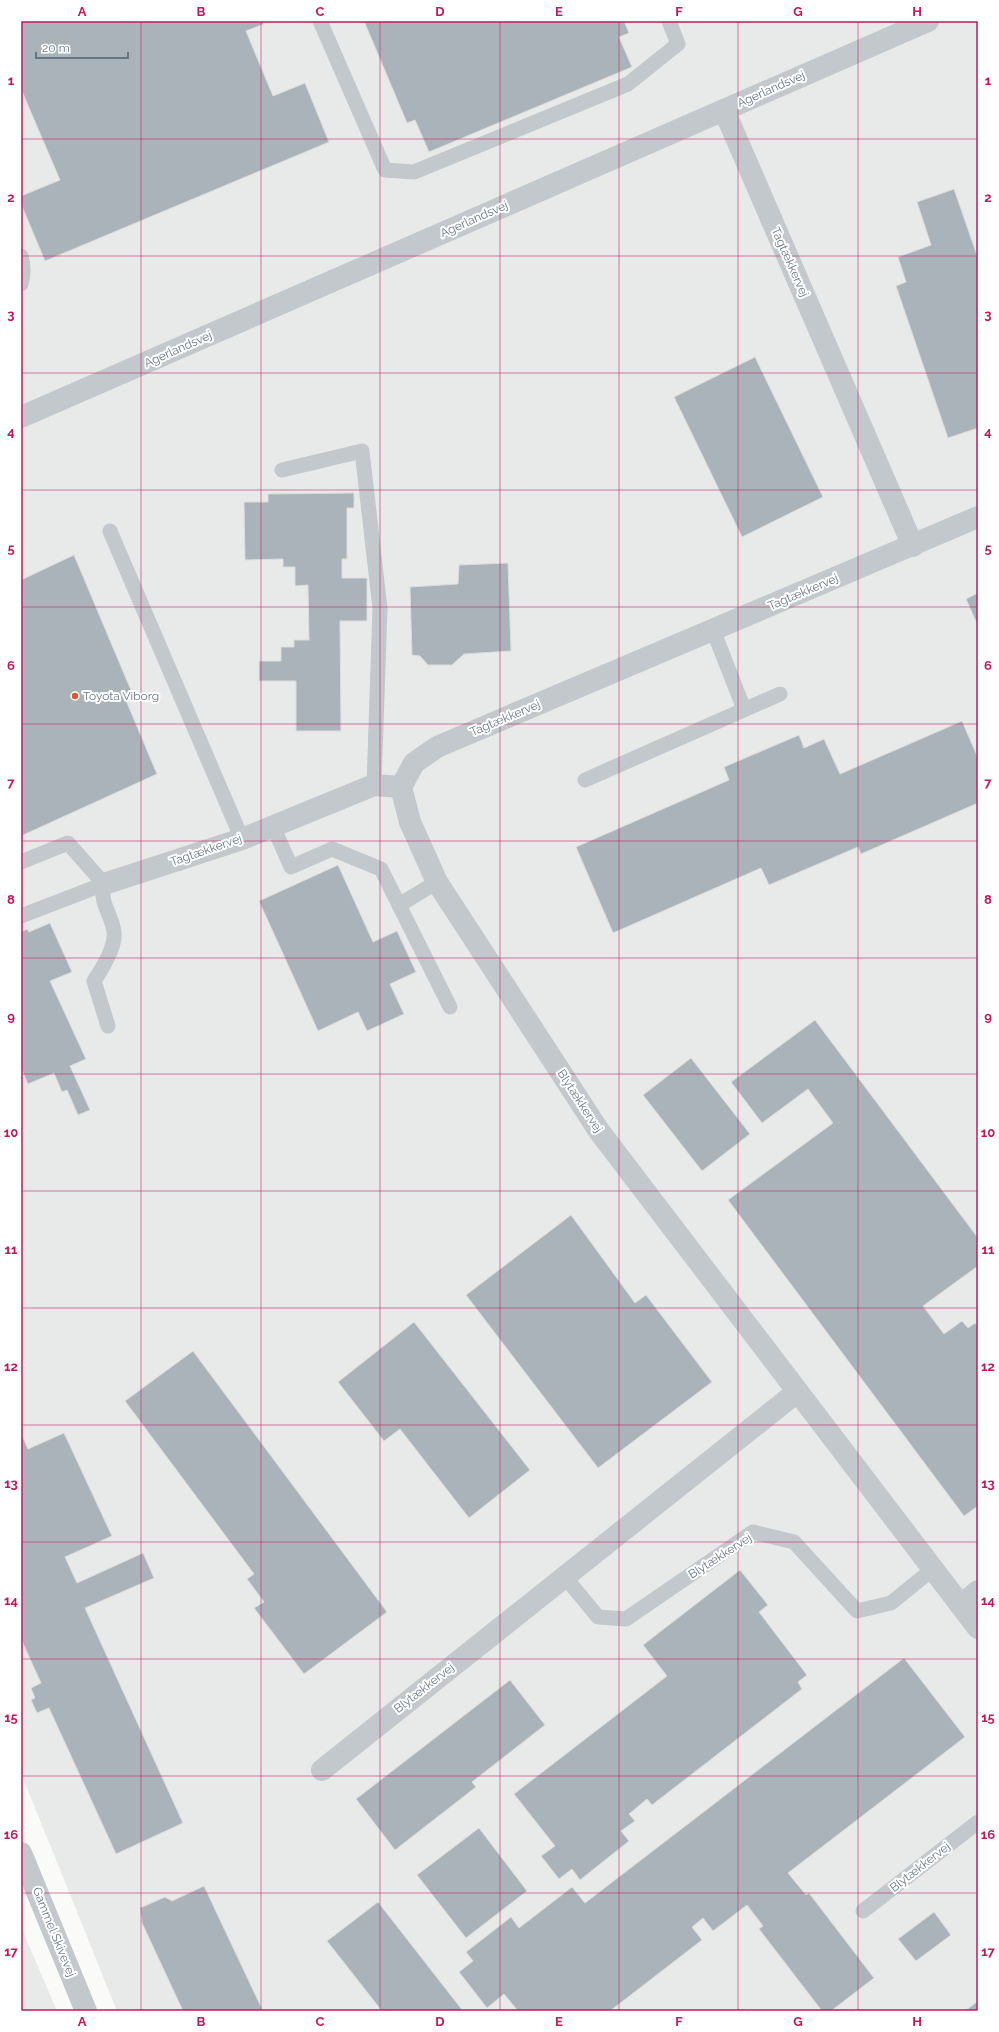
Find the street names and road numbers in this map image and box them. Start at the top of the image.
street label: Agerlandsvej [735,68,807,110]
street label: Agerlandsvej [438,198,510,240]
street label: Tagtækkervej [768,225,812,299]
street label: Agerlandsvej [142,328,214,370]
street label: Tagtækkervej [766,571,840,613]
street label: Tagtækkervej [468,697,542,739]
street label: Tagtækkervej [168,831,244,869]
street label: Blytækkervej [554,1067,606,1135]
street label: Blytækkervej [686,1530,754,1582]
street label: Blytækkervej [391,1660,457,1716]
street label: Blytækkervej [887,1839,953,1895]
street label: Gammel Skivevej [30,1885,78,1979]

